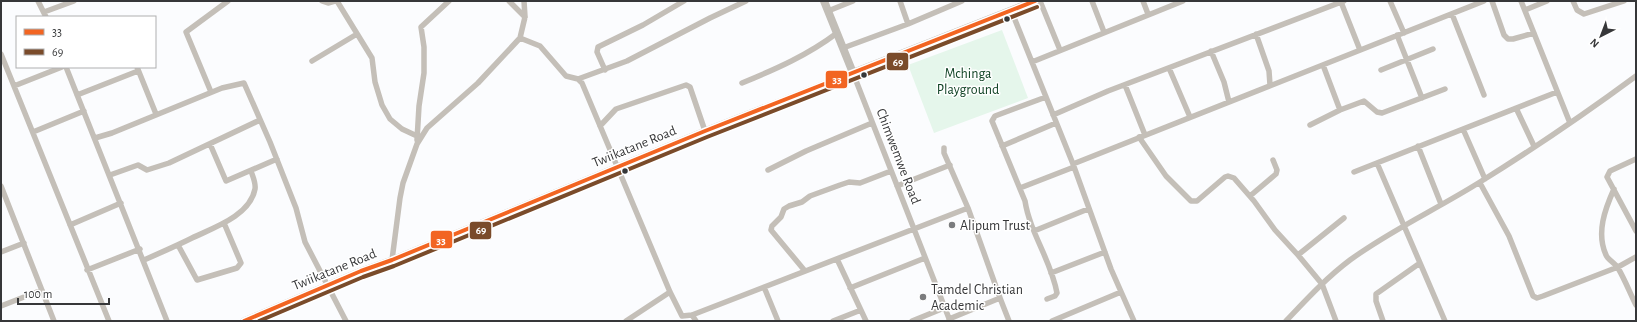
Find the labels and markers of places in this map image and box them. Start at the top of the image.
unlabelled marker [1002,14,1012,24]
unlabelled marker [859,70,869,80]
unlabelled marker [620,166,630,176]
place label: Alipum Trust [960,219,1030,233]
marker: Alipum Trust [947,220,957,230]
place label: Tamdel Christian Academic [931,283,1023,313]
marker: Tamdel Christian Academic [918,292,928,302]

